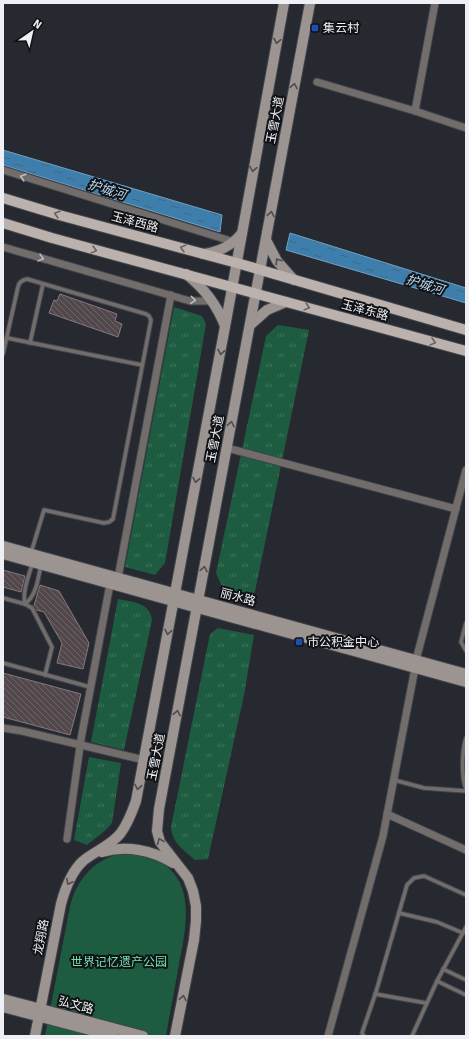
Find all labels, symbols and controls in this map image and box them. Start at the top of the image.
north arrow [12,12,52,52]
text: N [31,17,44,32]
place label: 集云村 [323,21,360,36]
marker: 集云村 [310,23,320,33]
one-way arrow [273,38,282,44]
one-way arrow [290,83,298,89]
street label: 玉雪大道 [264,95,287,145]
one-way arrow [250,166,258,172]
one-way arrow [20,173,27,181]
water label: 护城河 [86,177,131,204]
street label: 玉泽西路 [110,209,160,236]
one-way arrow [54,210,61,219]
one-way arrow [266,211,274,217]
one-way arrow [91,245,98,253]
one-way arrow [179,245,186,253]
one-way arrow [37,253,44,262]
one-way arrow [275,258,283,265]
water label: 护城河 [404,272,449,299]
one-way arrow [189,295,196,304]
street label: 玉泽东路 [340,297,390,324]
one-way arrow [304,303,311,311]
one-way arrow [429,337,436,346]
one-way arrow [217,349,225,355]
street label: 玉雪大道 [204,414,227,464]
one-way arrow [227,421,235,428]
one-way arrow [193,477,201,483]
one-way arrow [199,566,208,572]
street label: 丽水路 [219,586,257,609]
one-way arrow [164,629,173,635]
place label: 市公积金中心 [307,635,379,650]
marker: 市公积金中心 [294,637,304,647]
one-way arrow [172,710,181,716]
street label: 玉雪大道 [145,732,168,782]
one-way arrow [135,784,143,790]
one-way arrow [157,838,165,845]
one-way arrow [66,877,74,885]
street label: 龙翔路 [31,918,52,956]
park label: 世界记忆遗产公园 [71,955,167,970]
street label: 弘文路 [57,994,95,1017]
one-way arrow [178,995,186,1001]

